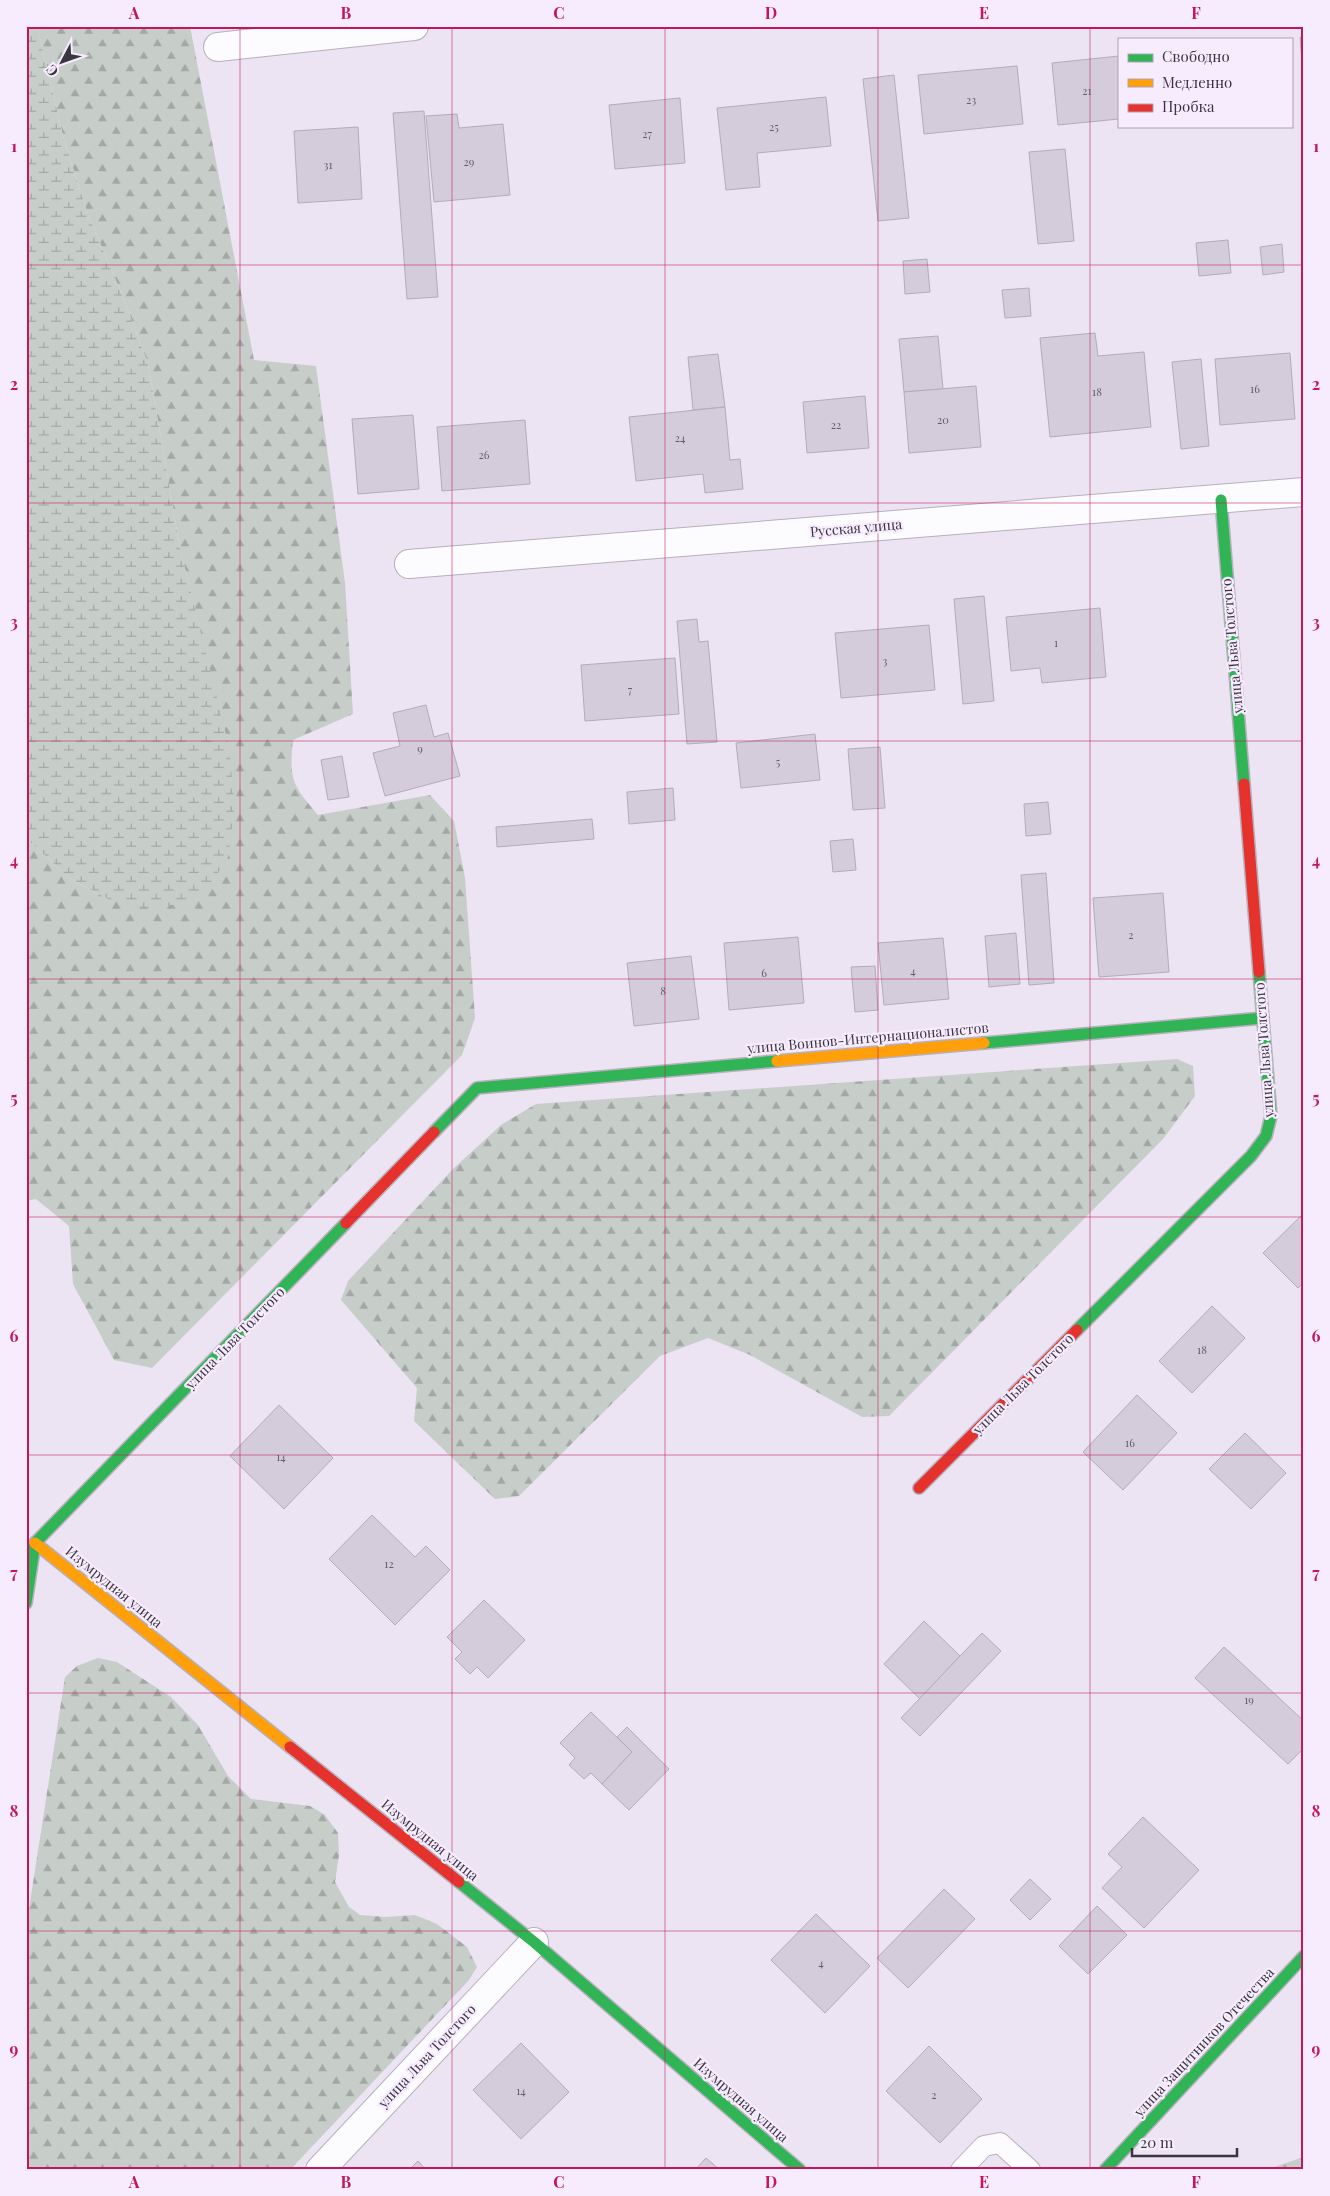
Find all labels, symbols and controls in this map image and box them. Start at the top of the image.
text: A [128,2,140,23]
text: B [341,2,352,23]
text: C [553,2,565,23]
text: D [765,2,777,23]
text: E [979,2,989,23]
text: F [1191,2,1201,23]
north arrow [38,38,88,88]
legend [1118,38,1292,128]
text: Свободно [1162,46,1230,66]
text: С [41,61,62,81]
text: Медленно [1162,72,1232,92]
house number: 21 [1082,83,1092,98]
house number: 23 [966,92,976,107]
text: Пробка [1162,96,1215,116]
house number: 25 [769,119,779,134]
house number: 27 [642,126,652,141]
text: 1 [11,135,17,156]
text: 1 [1313,135,1319,156]
house number: 29 [464,154,475,169]
house number: 31 [323,157,333,172]
text: 2 [10,373,18,394]
text: 2 [1312,373,1320,394]
house number: 16 [1250,381,1260,396]
house number: 18 [1092,384,1102,399]
house number: 20 [937,412,949,427]
house number: 22 [831,417,841,432]
house number: 24 [675,430,686,445]
house number: 26 [479,447,490,462]
street label: Русская улица [809,514,903,541]
street label: улица Льва Толстого [1216,577,1247,715]
text: 3 [10,611,18,632]
text: 3 [1312,611,1320,632]
house number: 1 [1054,635,1058,650]
house number: 3 [883,653,888,668]
house number: 7 [628,682,633,697]
house number: 9 [417,741,423,756]
house number: 5 [776,754,781,769]
text: 4 [10,849,18,870]
text: 4 [1312,849,1320,870]
house number: 2 [1128,927,1134,942]
house number: 4 [910,963,916,978]
house number: 6 [761,965,767,980]
street label: улица Льва Толстого [1249,982,1278,1119]
house number: 8 [660,983,666,998]
street label: улица Воинов-Интернационалистов [745,1017,990,1058]
text: 5 [10,1087,18,1108]
text: 5 [1312,1087,1320,1108]
street label: улица Льва Толстого [180,1282,289,1394]
text: 6 [10,1325,19,1346]
text: 6 [1312,1325,1321,1346]
street label: улица Льва Толстого [967,1329,1077,1439]
house number: 18 [1197,1342,1207,1357]
house number: 16 [1125,1435,1135,1450]
house number: 14 [276,1449,286,1464]
street label: Изумрудная улица [62,1541,167,1632]
house number: 12 [384,1556,394,1571]
text: 7 [10,1562,18,1583]
text: 7 [1312,1562,1320,1583]
house number: 19 [1244,1692,1254,1707]
street label: Изумрудная улица [378,1794,483,1885]
text: 8 [10,1800,19,1821]
text: 8 [1312,1800,1321,1821]
house number: 4 [818,1955,824,1970]
street label: улица Защитников Отечества [1129,1963,1278,2121]
street label: улица Льва Толстого [373,1999,480,2112]
text: 9 [10,2038,19,2059]
text: 9 [1312,2038,1321,2059]
street label: Изумрудная улица [690,2053,793,2146]
house number: 14 [516,2083,526,2098]
house number: 2 [931,2087,937,2102]
scale bar [1132,2126,1238,2158]
text: 20 m [1140,2132,1174,2152]
text: A [128,2171,140,2192]
text: B [341,2171,352,2192]
text: C [553,2171,565,2192]
text: D [765,2171,777,2192]
text: E [979,2171,989,2192]
text: F [1191,2171,1201,2192]

